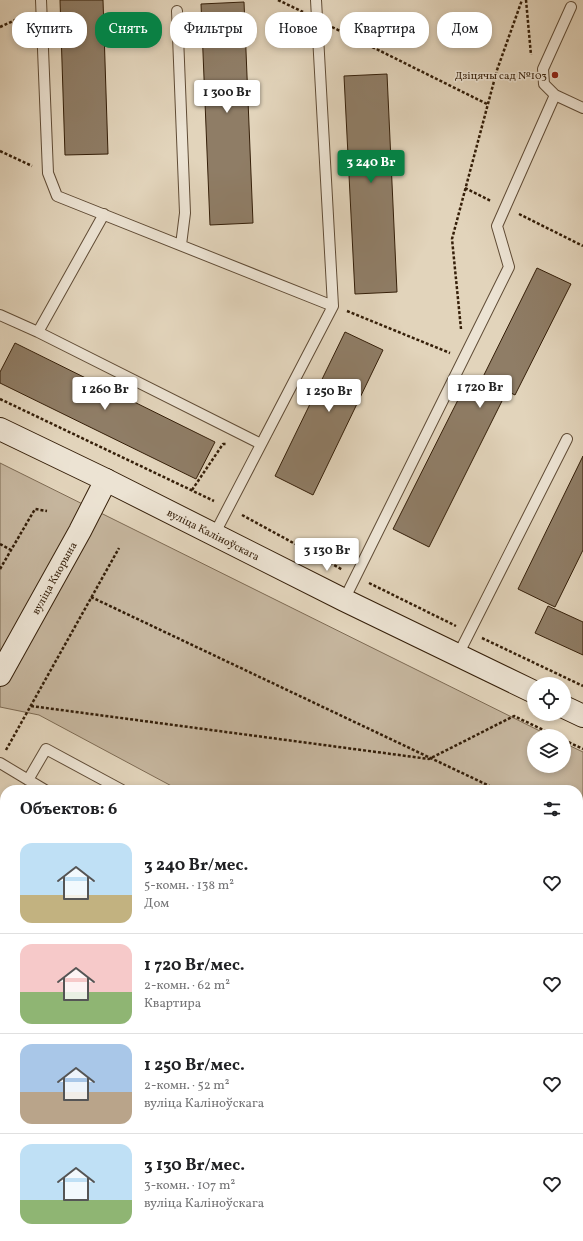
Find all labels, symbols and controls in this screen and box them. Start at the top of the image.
chip: Купить [12,12,87,48]
chip: Снять [95,12,162,48]
chip: Фильтры [170,12,257,48]
chip: Новое [265,12,332,48]
chip: Квартира [340,12,429,48]
chip: Дом [437,12,492,48]
place label: Дзіцячы сад №103 [455,69,547,84]
marker: Дзіцячы сад №103 [550,70,560,80]
pin: 1 300 Br [186,80,268,114]
text: 1 300 Br [203,84,251,102]
pin: 3 240 Br [330,150,412,184]
text: 3 240 Br [347,154,395,172]
pin: 1 720 Br [439,375,521,409]
pin: 1 260 Br [64,377,146,411]
pin: 1 250 Br [288,379,370,413]
text: 1 720 Br [457,379,503,397]
text: 1 260 Br [81,381,129,399]
text: 1 250 Br [306,383,352,401]
street label: вуліца Каліноўскага [164,506,262,565]
pin: 3 130 Br [286,538,368,572]
street label: вуліца Кнорына [29,539,82,618]
text: 3 130 Br [304,542,350,560]
map controls [527,677,571,773]
button: locate [527,677,571,721]
button: layers [527,729,571,773]
text: Объектов: 6 [20,798,117,821]
icon: filters [541,798,563,820]
text: 3 240 Br/мес. [144,854,248,877]
icon: home [52,859,100,907]
icon: heart [541,872,563,894]
text: 5-комн. · 138 m² [144,877,234,895]
text: Дом [144,895,169,913]
text: 1 720 Br/мес. [144,954,245,977]
icon: home [52,960,100,1008]
icon: heart [541,973,563,995]
text: 2-комн. · 62 m² [144,977,230,995]
text: Квартира [144,995,201,1013]
text: 1 250 Br/мес. [144,1054,245,1077]
icon: home [52,1060,100,1108]
icon: heart [541,1073,563,1095]
text: 2-комн. · 52 m² [144,1077,230,1095]
text: вуліца Каліноўскага [144,1095,264,1113]
text: 3 130 Br/мес. [144,1154,245,1177]
icon: home [52,1160,100,1208]
icon: heart [541,1173,563,1195]
text: 3-комн. · 107 m² [144,1177,235,1195]
text: вуліца Каліноўскага [144,1195,264,1213]

